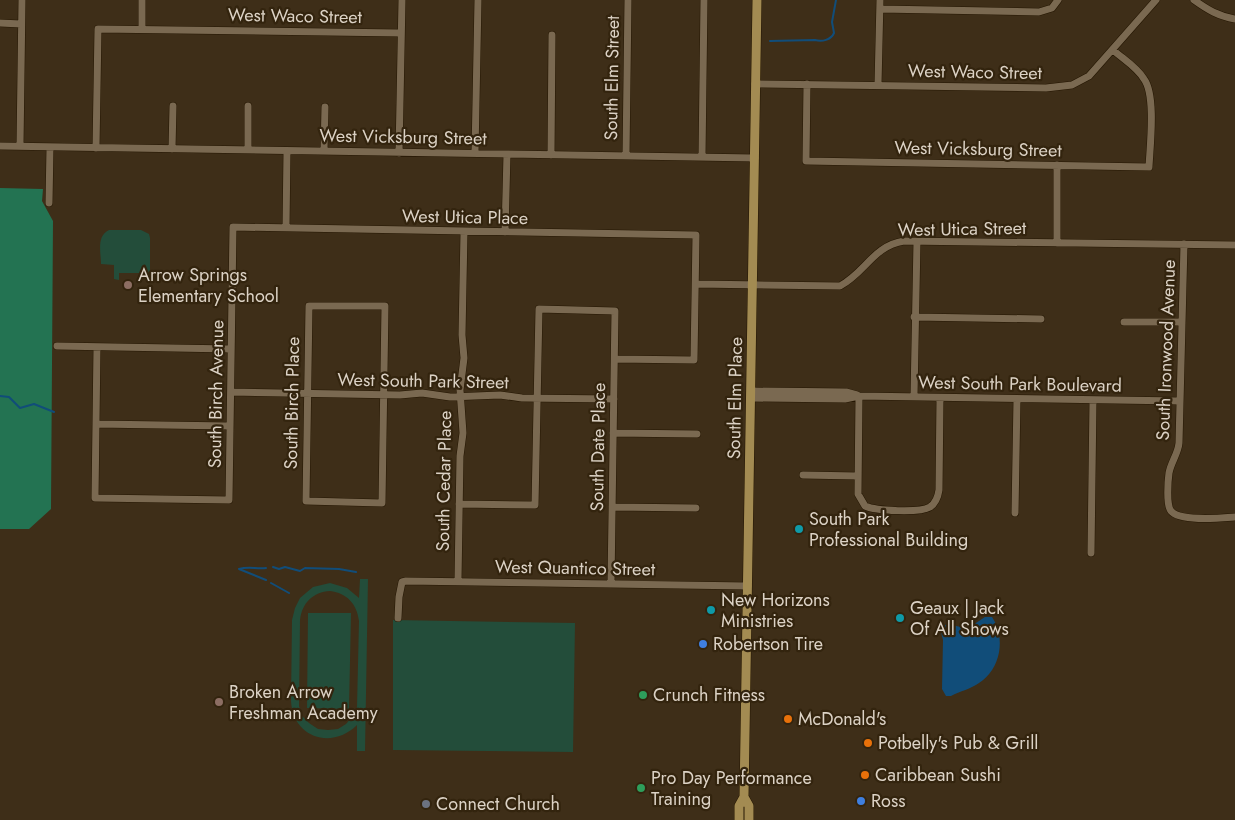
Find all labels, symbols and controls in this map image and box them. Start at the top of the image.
street label: West Waco Street [228,2,363,30]
street label: South Elm Street [598,15,626,141]
street label: West Waco Street [908,58,1043,86]
street label: West Vicksburg Street [319,123,487,151]
street label: West Vicksburg Street [894,135,1062,163]
street label: West Utica Place [402,203,528,231]
street label: West Utica Street [898,215,1027,243]
street label: South Ironwood Avenue [1150,259,1182,441]
place label: Arrow Springs Elementary School [138,262,279,309]
marker: Arrow Springs Elementary School [122,279,134,291]
street label: South Birch Avenue [202,320,230,468]
street label: South Birch Place [278,336,306,470]
street label: South Elm Place [721,337,749,459]
street label: West South Park Street [337,367,510,396]
street label: West South Park Boulevard [918,369,1122,399]
street label: South Date Place [584,382,612,512]
street label: South Cedar Place [430,410,458,552]
place label: South Park Professional Building [809,506,968,553]
marker: South Park Professional Building [793,523,805,535]
street label: West Quantico Street [495,554,656,582]
place label: New Horizons Ministries [721,587,830,634]
place label: Geaux | Jack Of All Shows [910,595,1009,642]
marker: New Horizons Ministries [705,604,717,616]
marker: Geaux | Jack Of All Shows [894,612,906,624]
place label: Robertson Tire [713,631,823,657]
marker: Robertson Tire [697,638,709,650]
place label: Broken Arrow Freshman Academy [229,679,378,726]
place label: Crunch Fitness [653,682,765,708]
marker: Crunch Fitness [637,689,649,701]
marker: Broken Arrow Freshman Academy [213,696,225,708]
place label: McDonald's [798,706,886,732]
marker: McDonald's [782,713,794,725]
place label: Potbelly's Pub & Grill [878,730,1038,756]
marker: Potbelly's Pub & Grill [862,737,874,749]
place label: Caribbean Sushi [875,762,1001,788]
place label: Pro Day Performance Training [651,765,812,812]
marker: Caribbean Sushi [859,769,871,781]
marker: Pro Day Performance Training [635,782,647,794]
place label: Ross [871,788,905,814]
place label: Connect Church [436,791,560,817]
marker: Ross [855,795,867,807]
marker: Connect Church [420,798,432,810]

